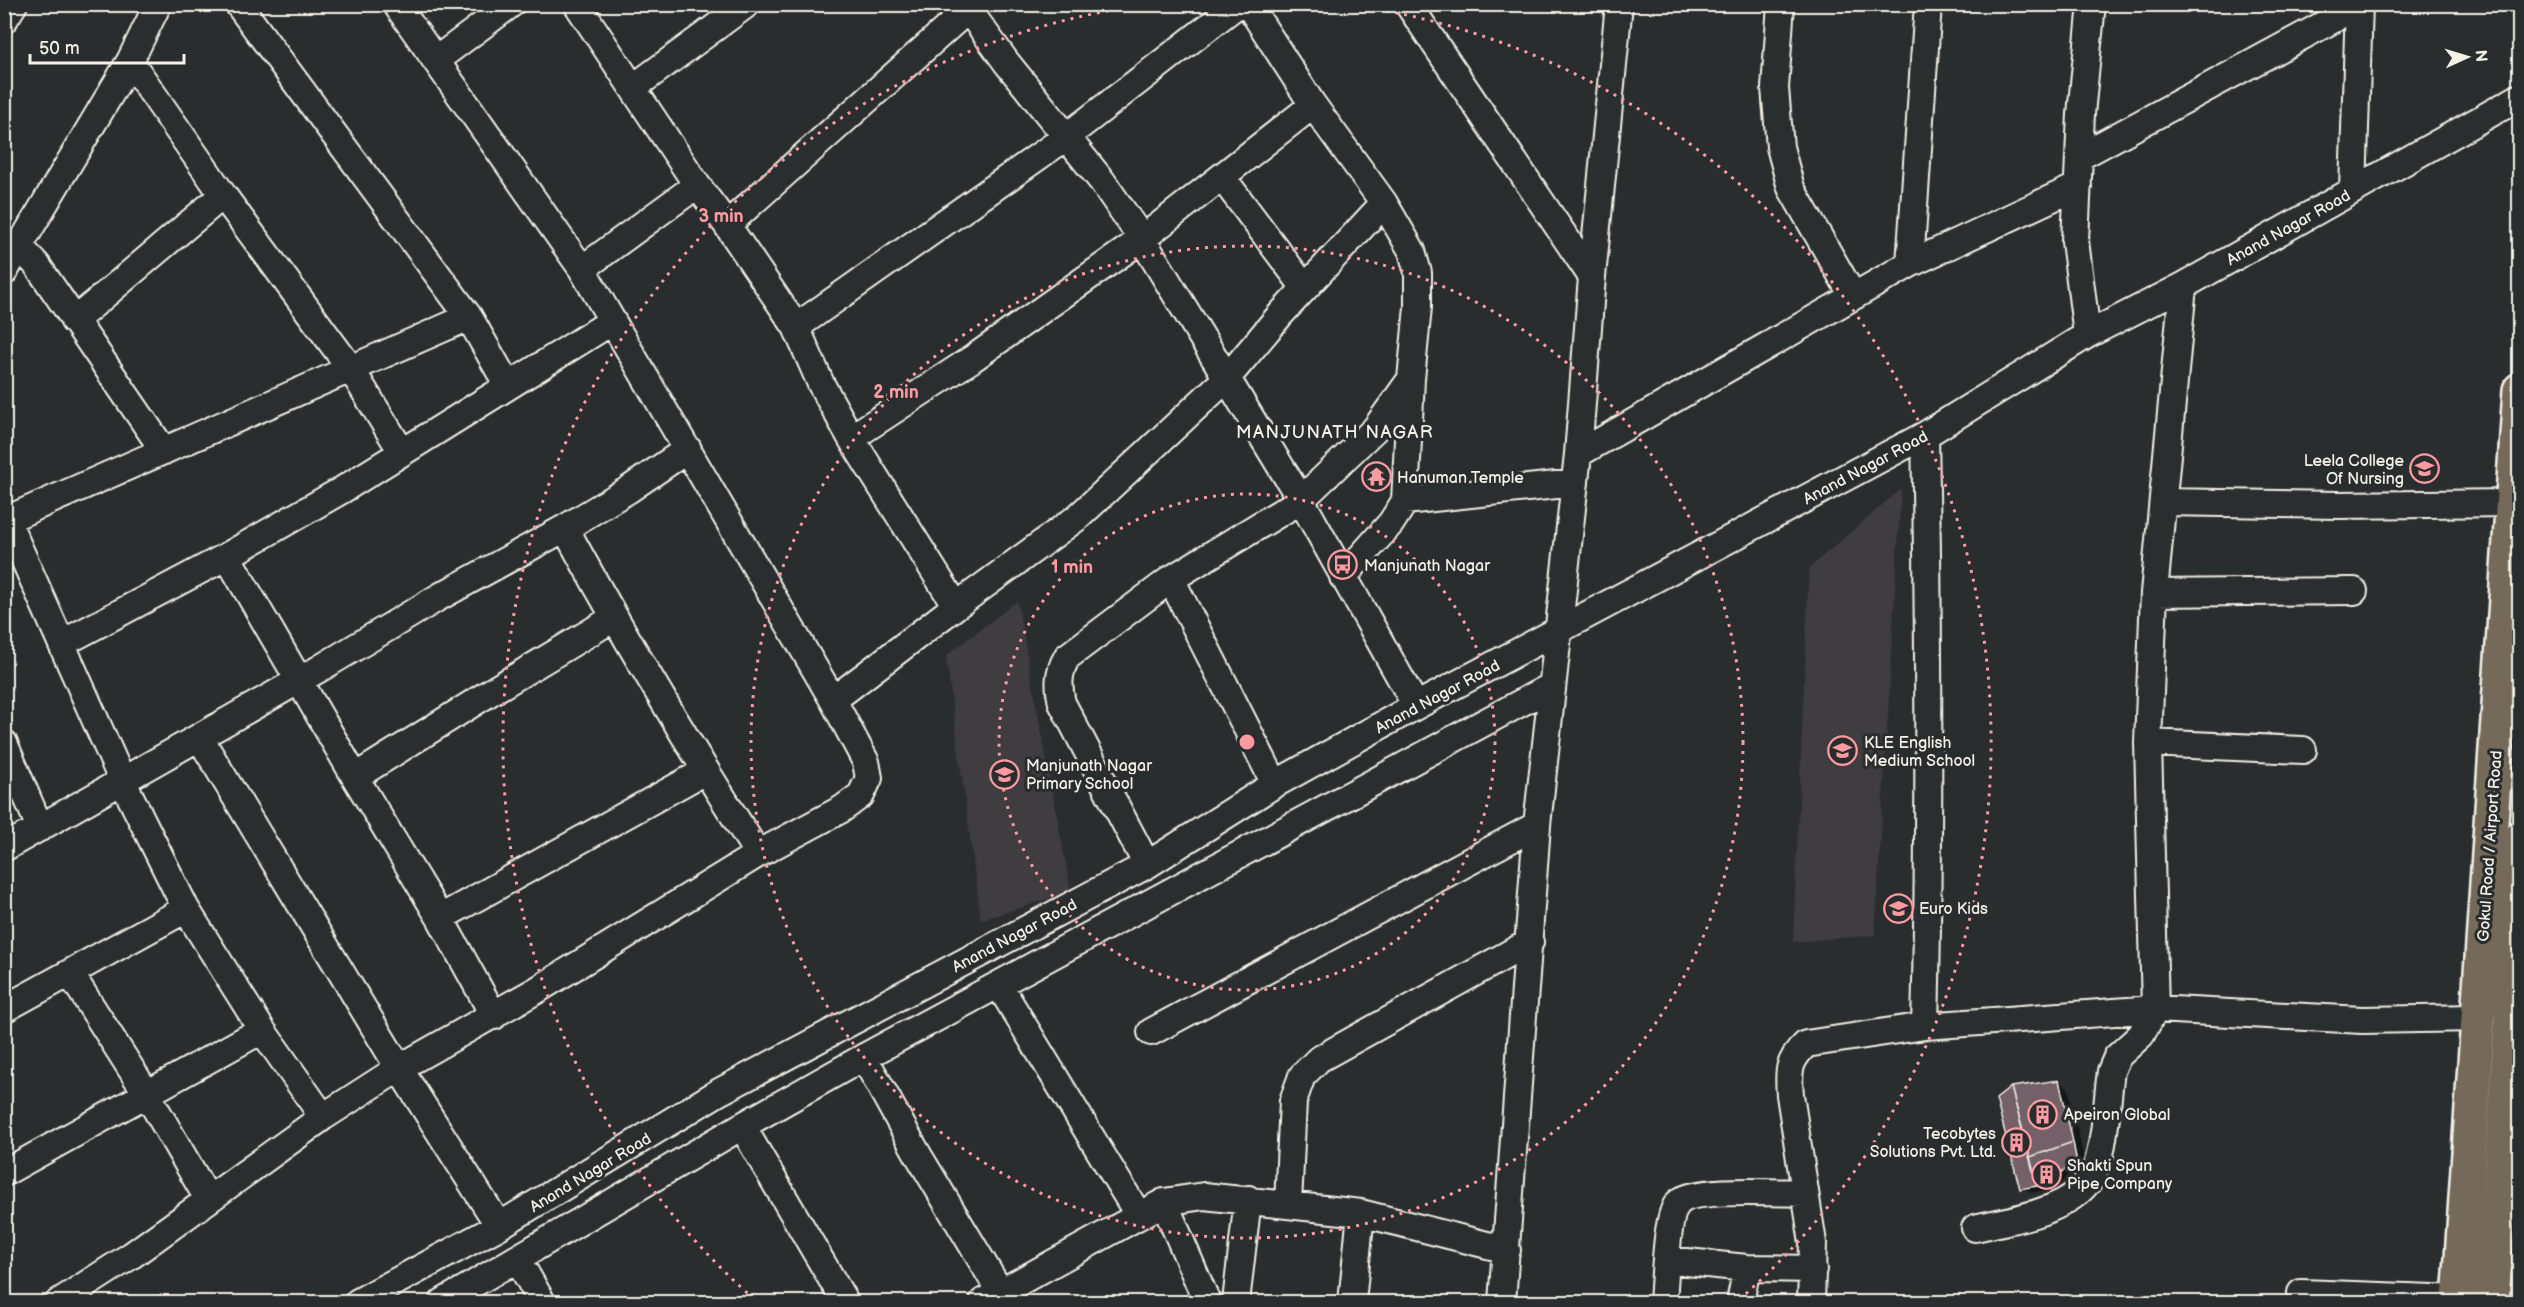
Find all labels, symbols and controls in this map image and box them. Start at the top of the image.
scale bar [30,27,184,65]
north arrow [2437,27,2497,87]
text: 50 m [39,38,80,59]
text: N [2471,49,2490,63]
street label: Anand Nagar Road [2224,186,2354,270]
text: 3 min [698,206,744,227]
text: 2 min [873,382,919,403]
district label: MANJUNATH NAGAR [1236,422,1434,443]
street label: Anand Nagar Road [1800,427,1931,509]
place label: Leela College Of Nursing [2304,452,2405,489]
school or university icon: Leela College Of Nursing [2409,453,2441,485]
temple icon: Hanuman Temple [1360,461,1392,493]
place label: Hanuman Temple [1397,469,1524,488]
bus stop icon: Manjunath Nagar [1327,549,1359,581]
text: 1 min [1051,557,1093,578]
place label: Manjunath Nagar [1364,557,1490,576]
street label: Anand Nagar Road [1372,656,1503,738]
centre of rings [1237,732,1257,752]
place label: KLE English Medium School [1864,734,1975,771]
school or university icon: KLE English Medium School [1827,735,1859,767]
street label: Gokul Road / Airport Road [2474,750,2507,942]
place label: Manjunath Nagar Primary School [1026,757,1152,794]
school or university icon: Manjunath Nagar Primary School [989,758,1021,790]
school or university icon: Euro Kids [1882,892,1914,924]
street label: Anand Nagar Road [949,895,1080,977]
place label: Euro Kids [1919,900,1988,919]
building icon: Apeiron Global [2027,1098,2059,1130]
place label: Apeiron Global [2064,1106,2170,1125]
place label: Tecobytes Solutions Pvt. Ltd. [1870,1125,1996,1162]
building icon: Tecobytes Solutions Pvt. Ltd. [2001,1126,2033,1158]
street label: Anand Nagar Road [526,1129,655,1217]
place label: Shakti Spun Pipe Company [2067,1157,2173,1194]
building icon: Shakti Spun Pipe Company [2030,1158,2062,1190]

